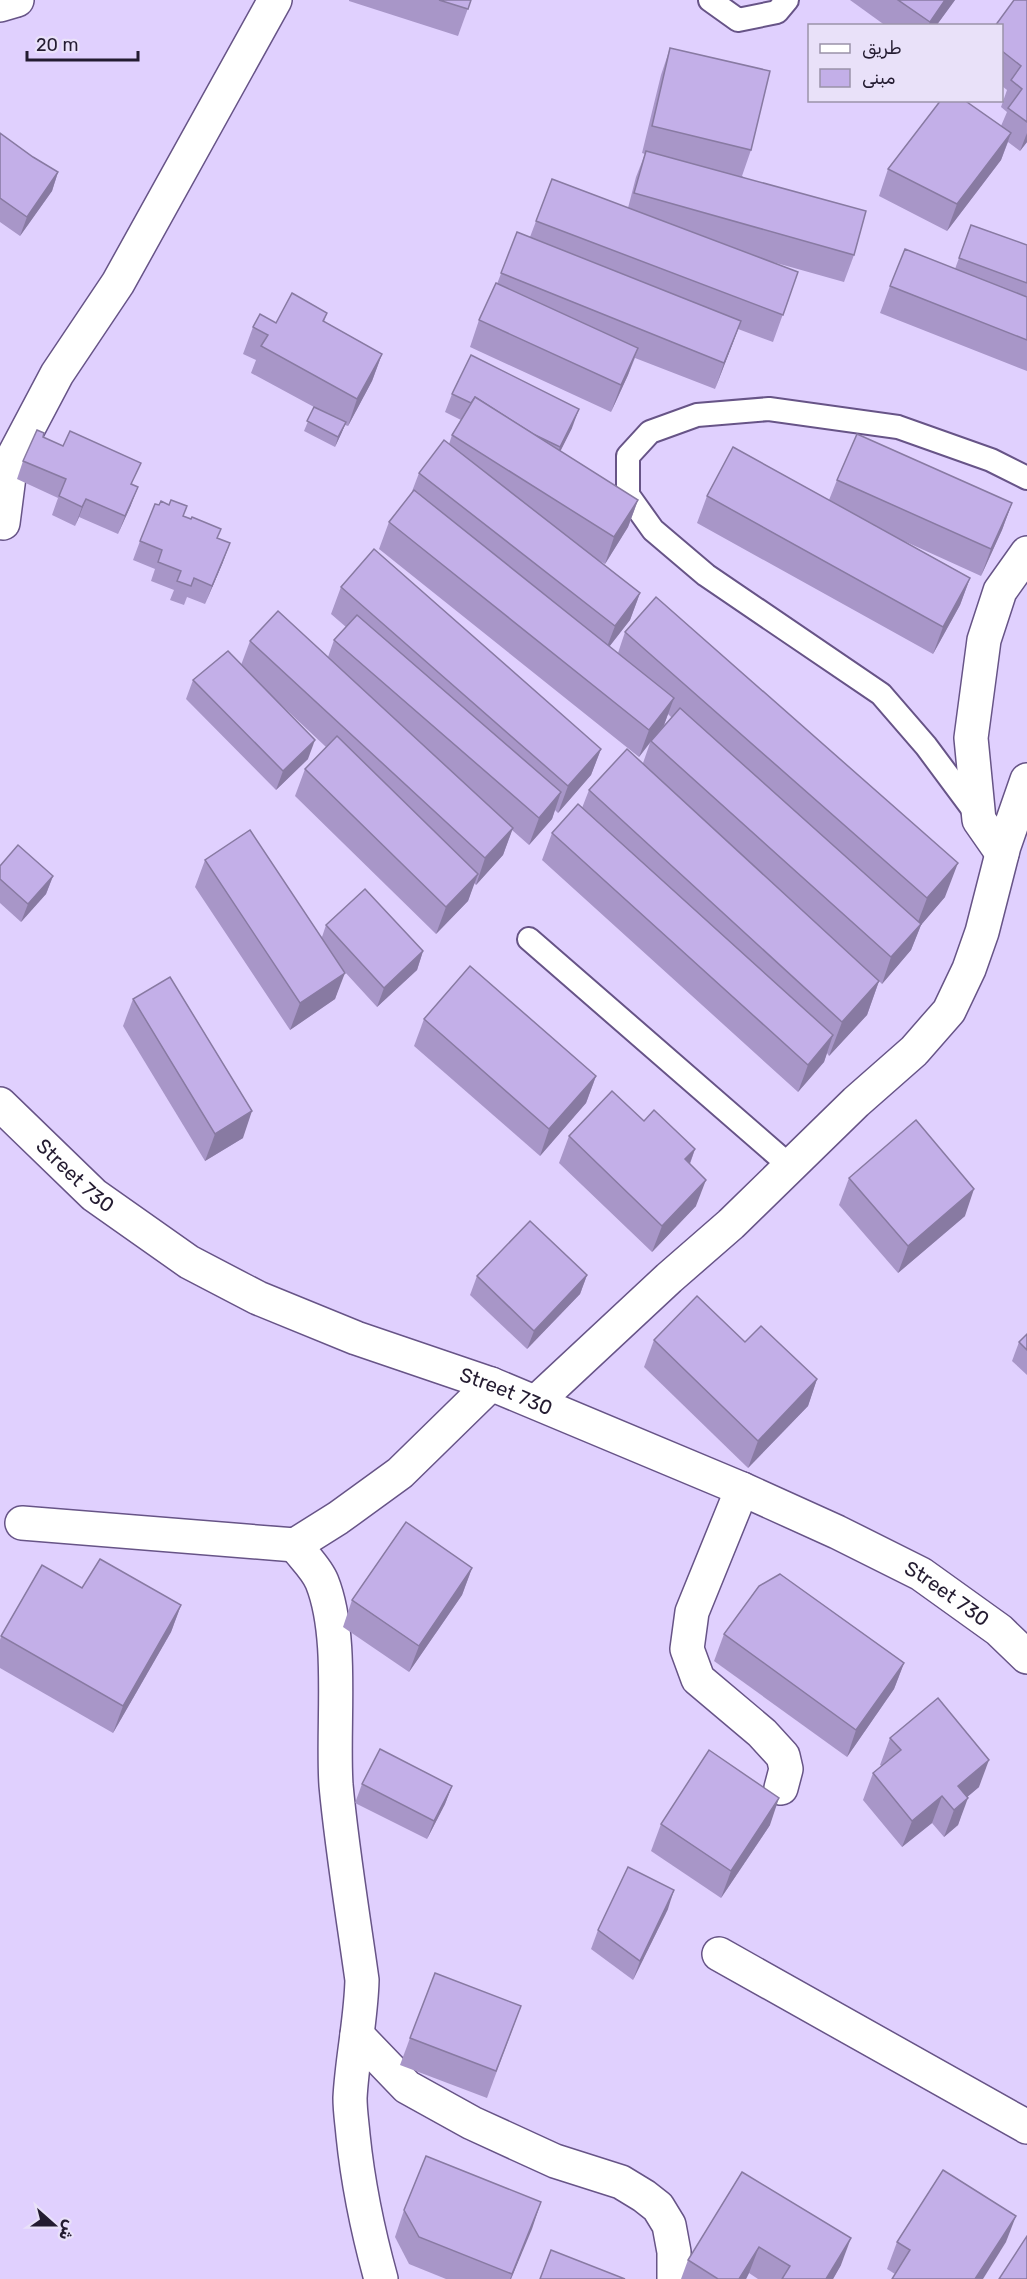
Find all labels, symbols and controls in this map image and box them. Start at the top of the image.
scale bar [27,24,138,62]
legend [808,24,1003,102]
text: 20 m [36,34,78,56]
text: طريق [862,37,902,59]
text: مبنى [862,67,896,89]
street label: Street 730 [31,1134,119,1218]
street label: Street 730 [457,1362,556,1420]
street label: Street 730 [901,1556,994,1631]
north arrow [24,2195,84,2255]
text: ش [55,2217,80,2243]

